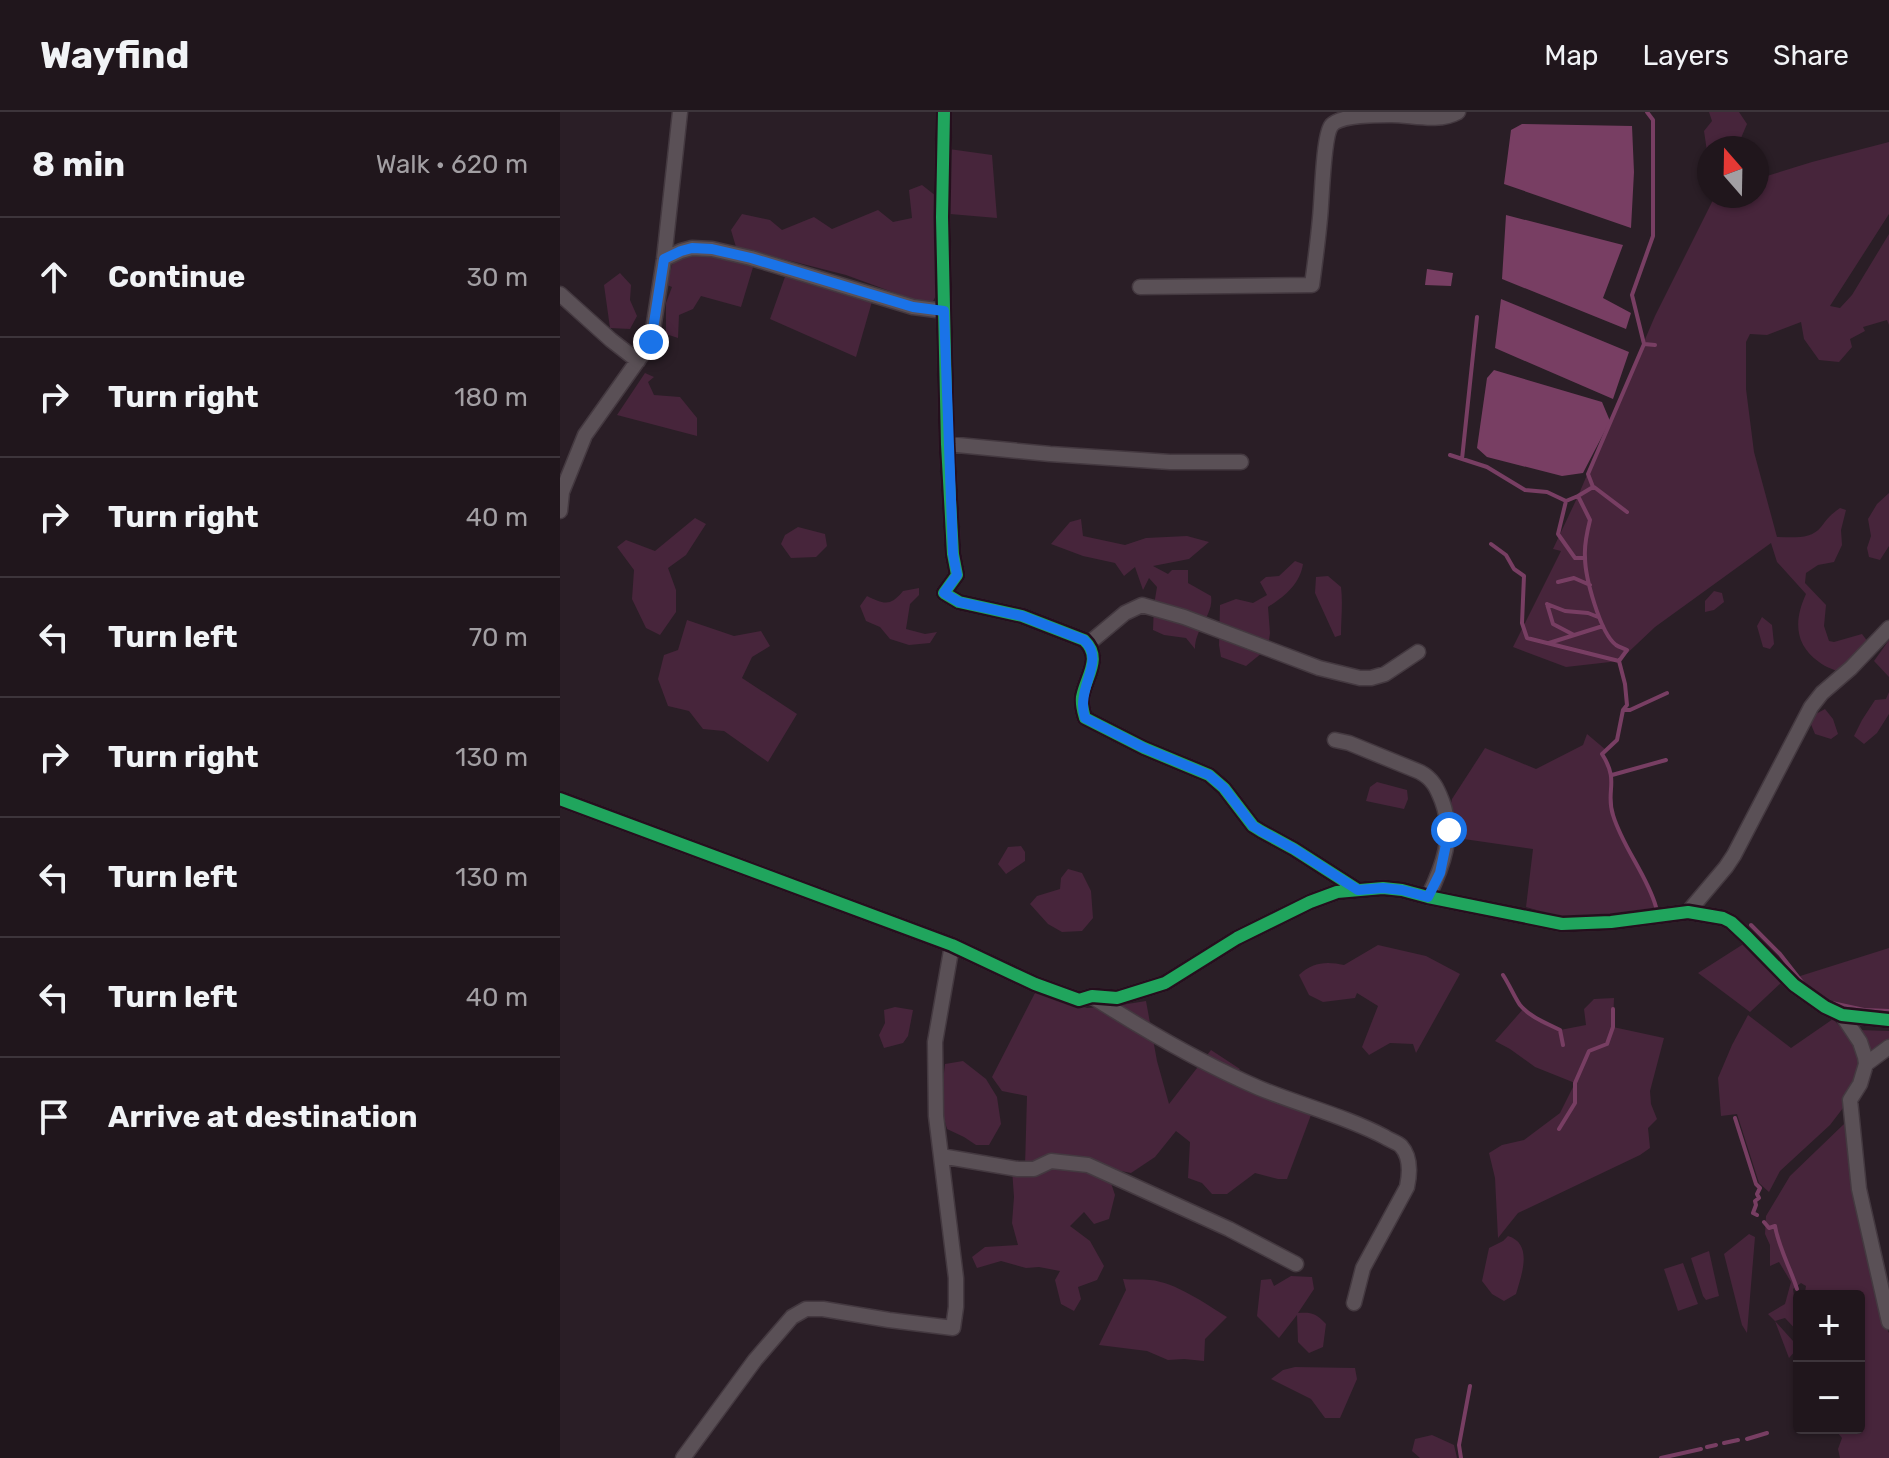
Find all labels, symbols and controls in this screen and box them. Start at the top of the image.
text: Wayfind [40,32,189,78]
text: Map [1544,39,1599,72]
text: Layers [1643,39,1729,72]
text: Share [1773,39,1849,72]
north arrow [1697,136,1769,208]
text: 8 min [32,144,125,185]
text: Walk · 620 m [376,149,528,180]
icon: ahead [32,255,76,299]
text: Continue [108,259,245,295]
text: 30 m [466,262,528,293]
route end [633,324,669,360]
icon: right [32,375,76,419]
text: Turn right [108,379,259,415]
text: 180 m [454,382,528,413]
icon: right [32,495,76,539]
text: Turn right [108,499,259,535]
text: 40 m [466,502,528,533]
icon: left [32,615,76,659]
text: Turn left [108,619,238,655]
text: 70 m [469,622,528,653]
icon: right [32,735,76,779]
text: Turn right [108,739,259,775]
text: 130 m [455,742,528,773]
route start [1431,812,1467,848]
icon: left [32,855,76,899]
text: Turn left [108,859,238,895]
text: 130 m [455,862,528,893]
icon: left [32,975,76,1019]
text: Turn left [108,979,238,1015]
text: 40 m [466,982,528,1013]
icon: arrive [32,1095,76,1139]
text: Arrive at destination [108,1099,418,1135]
map controls [1793,1290,1865,1434]
button: + [1793,1290,1865,1362]
button: − [1793,1362,1865,1434]

